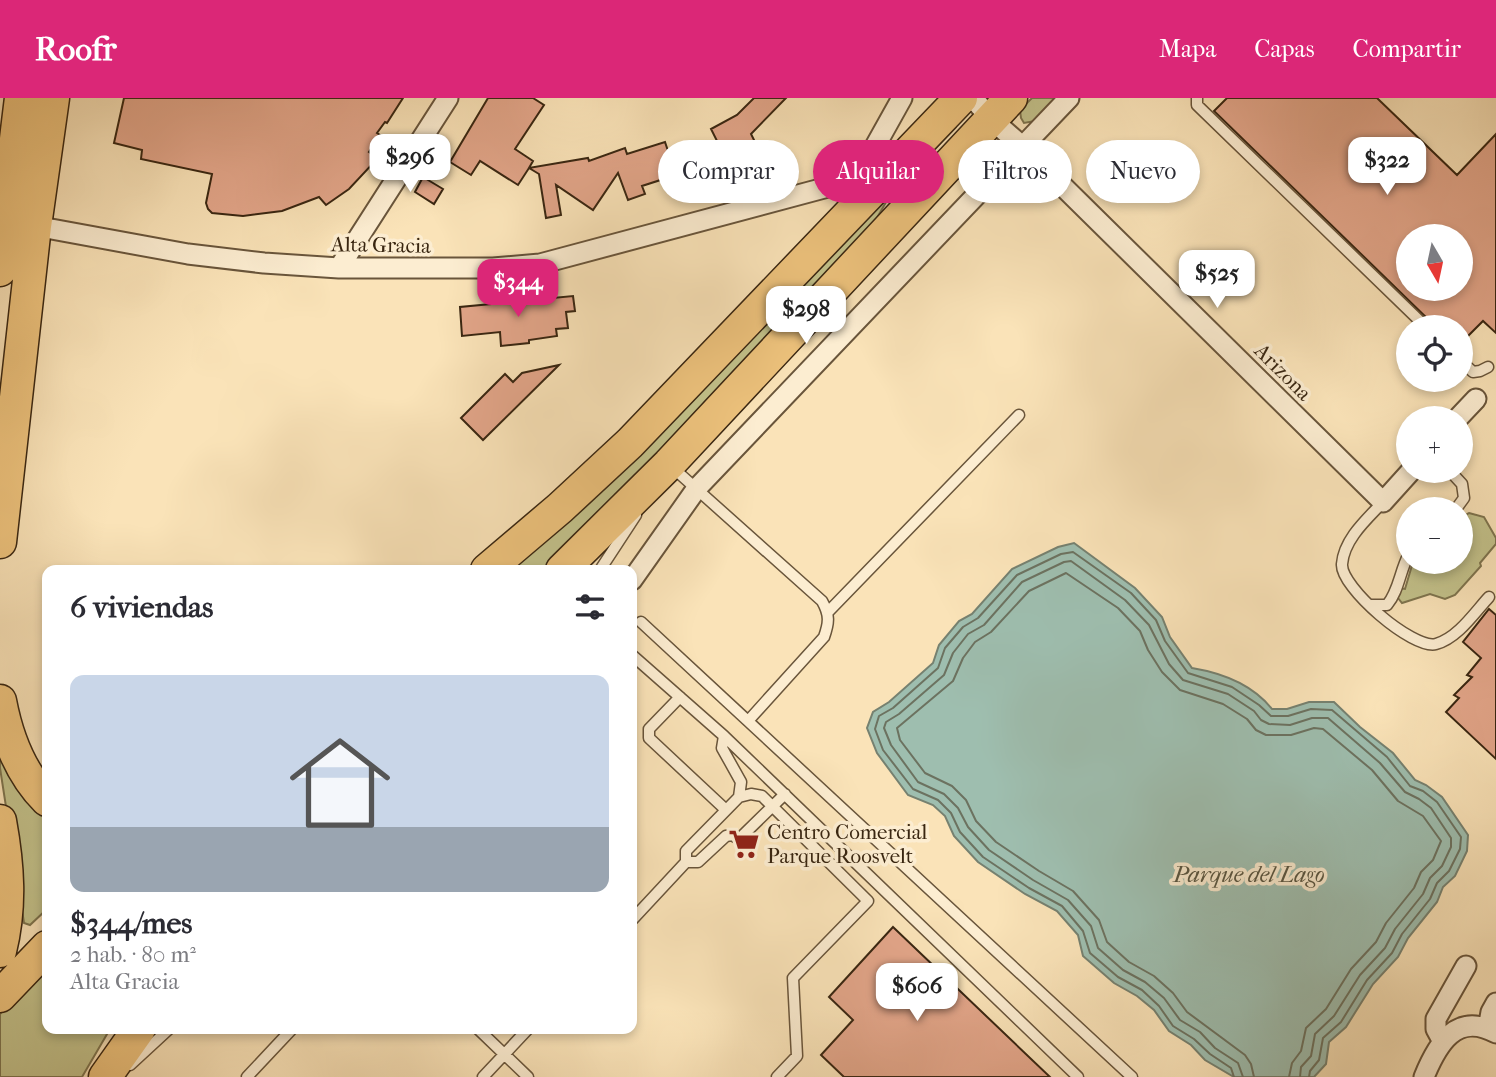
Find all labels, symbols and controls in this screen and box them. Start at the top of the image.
text: Roofr [35,30,117,69]
text: Mapa [1159,35,1216,63]
text: Capas [1254,35,1315,63]
text: Compartir [1353,35,1461,63]
pin: $296 [369,134,451,194]
pin: $322 [1346,138,1428,197]
chip: Comprar [658,140,799,203]
chip: Alquilar [813,140,944,203]
chip: Filtros [958,140,1072,203]
chip: Nuevo [1086,140,1200,203]
text: $296 [386,143,435,170]
text: $322 [1364,146,1410,173]
north arrow [1396,224,1474,301]
map controls [1396,224,1473,574]
street label: Alta Gracia [330,232,431,258]
pin: $525 [1176,250,1258,310]
text: $525 [1195,259,1239,286]
pin: $344 [477,260,559,319]
text: $344 [493,268,543,295]
pin: $298 [765,286,847,346]
text: $298 [782,295,830,322]
button: locate [1396,315,1473,392]
street label: Arizona [1249,338,1317,406]
button: + [1396,406,1473,483]
button: − [1396,497,1473,574]
icon: filters [571,588,609,626]
text: 6 viviendas [70,590,213,625]
icon: home [277,720,403,846]
place label: Centro Comercial Parque Roosvelt [767,820,927,868]
supermarket icon: Centro Comercial Parque Roosvelt [727,827,761,861]
water label: Parque del Lago [1172,861,1325,888]
text: $344/mes [70,906,192,941]
text: 2 hab. · 80 m² [70,941,196,968]
pin: $606 [876,964,958,1023]
text: Alta Gracia [70,968,179,995]
text: $606 [892,972,942,999]

